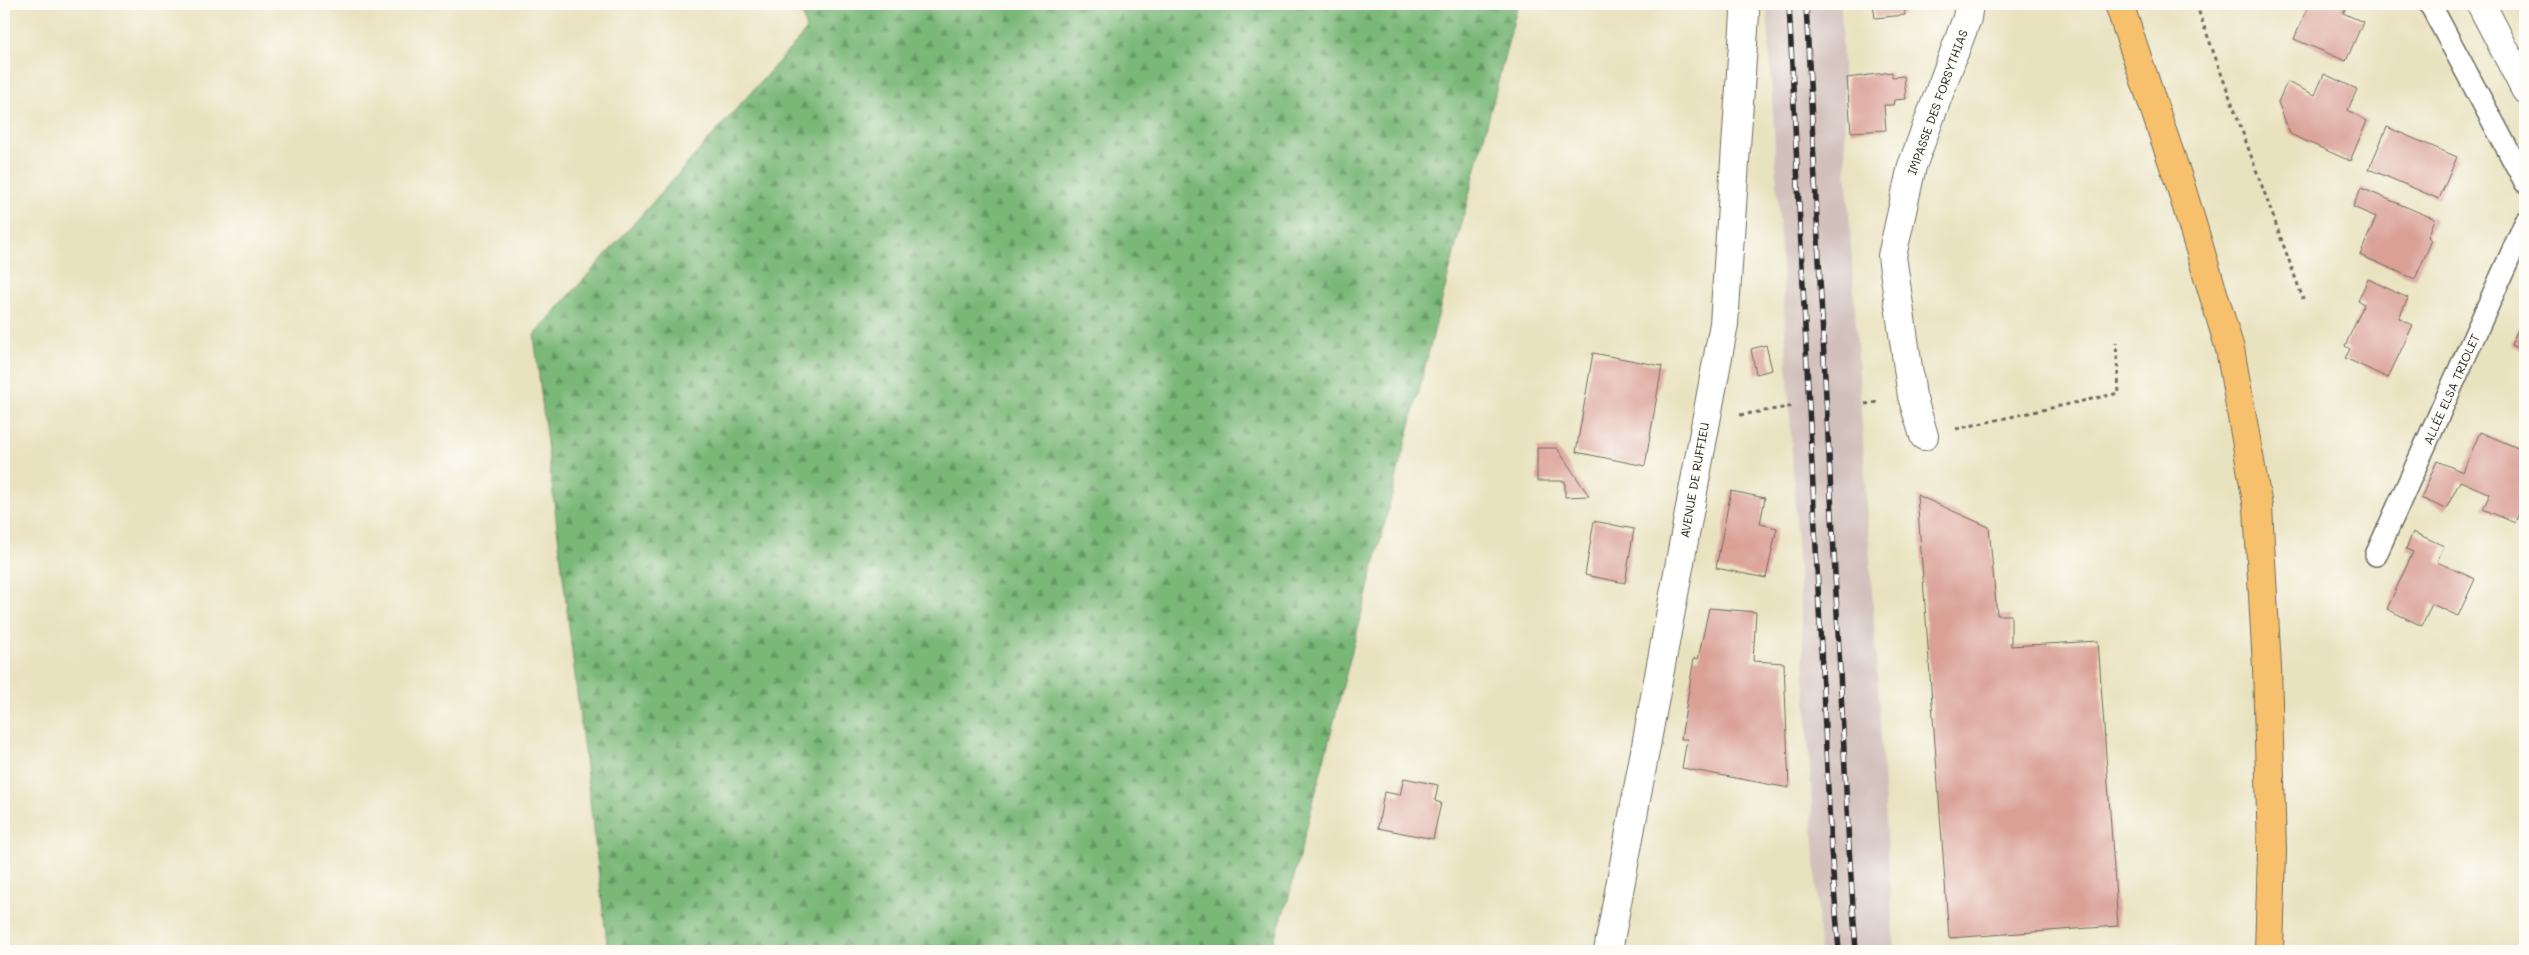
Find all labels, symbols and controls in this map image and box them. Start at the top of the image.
street label: IMPASSE DES FORSYTHIAS [1903,27,1971,177]
street label: ALLÉE ELSA TRIOLET [2419,331,2483,447]
street label: AVENUE DE RUFFIEU [1676,421,1712,539]

